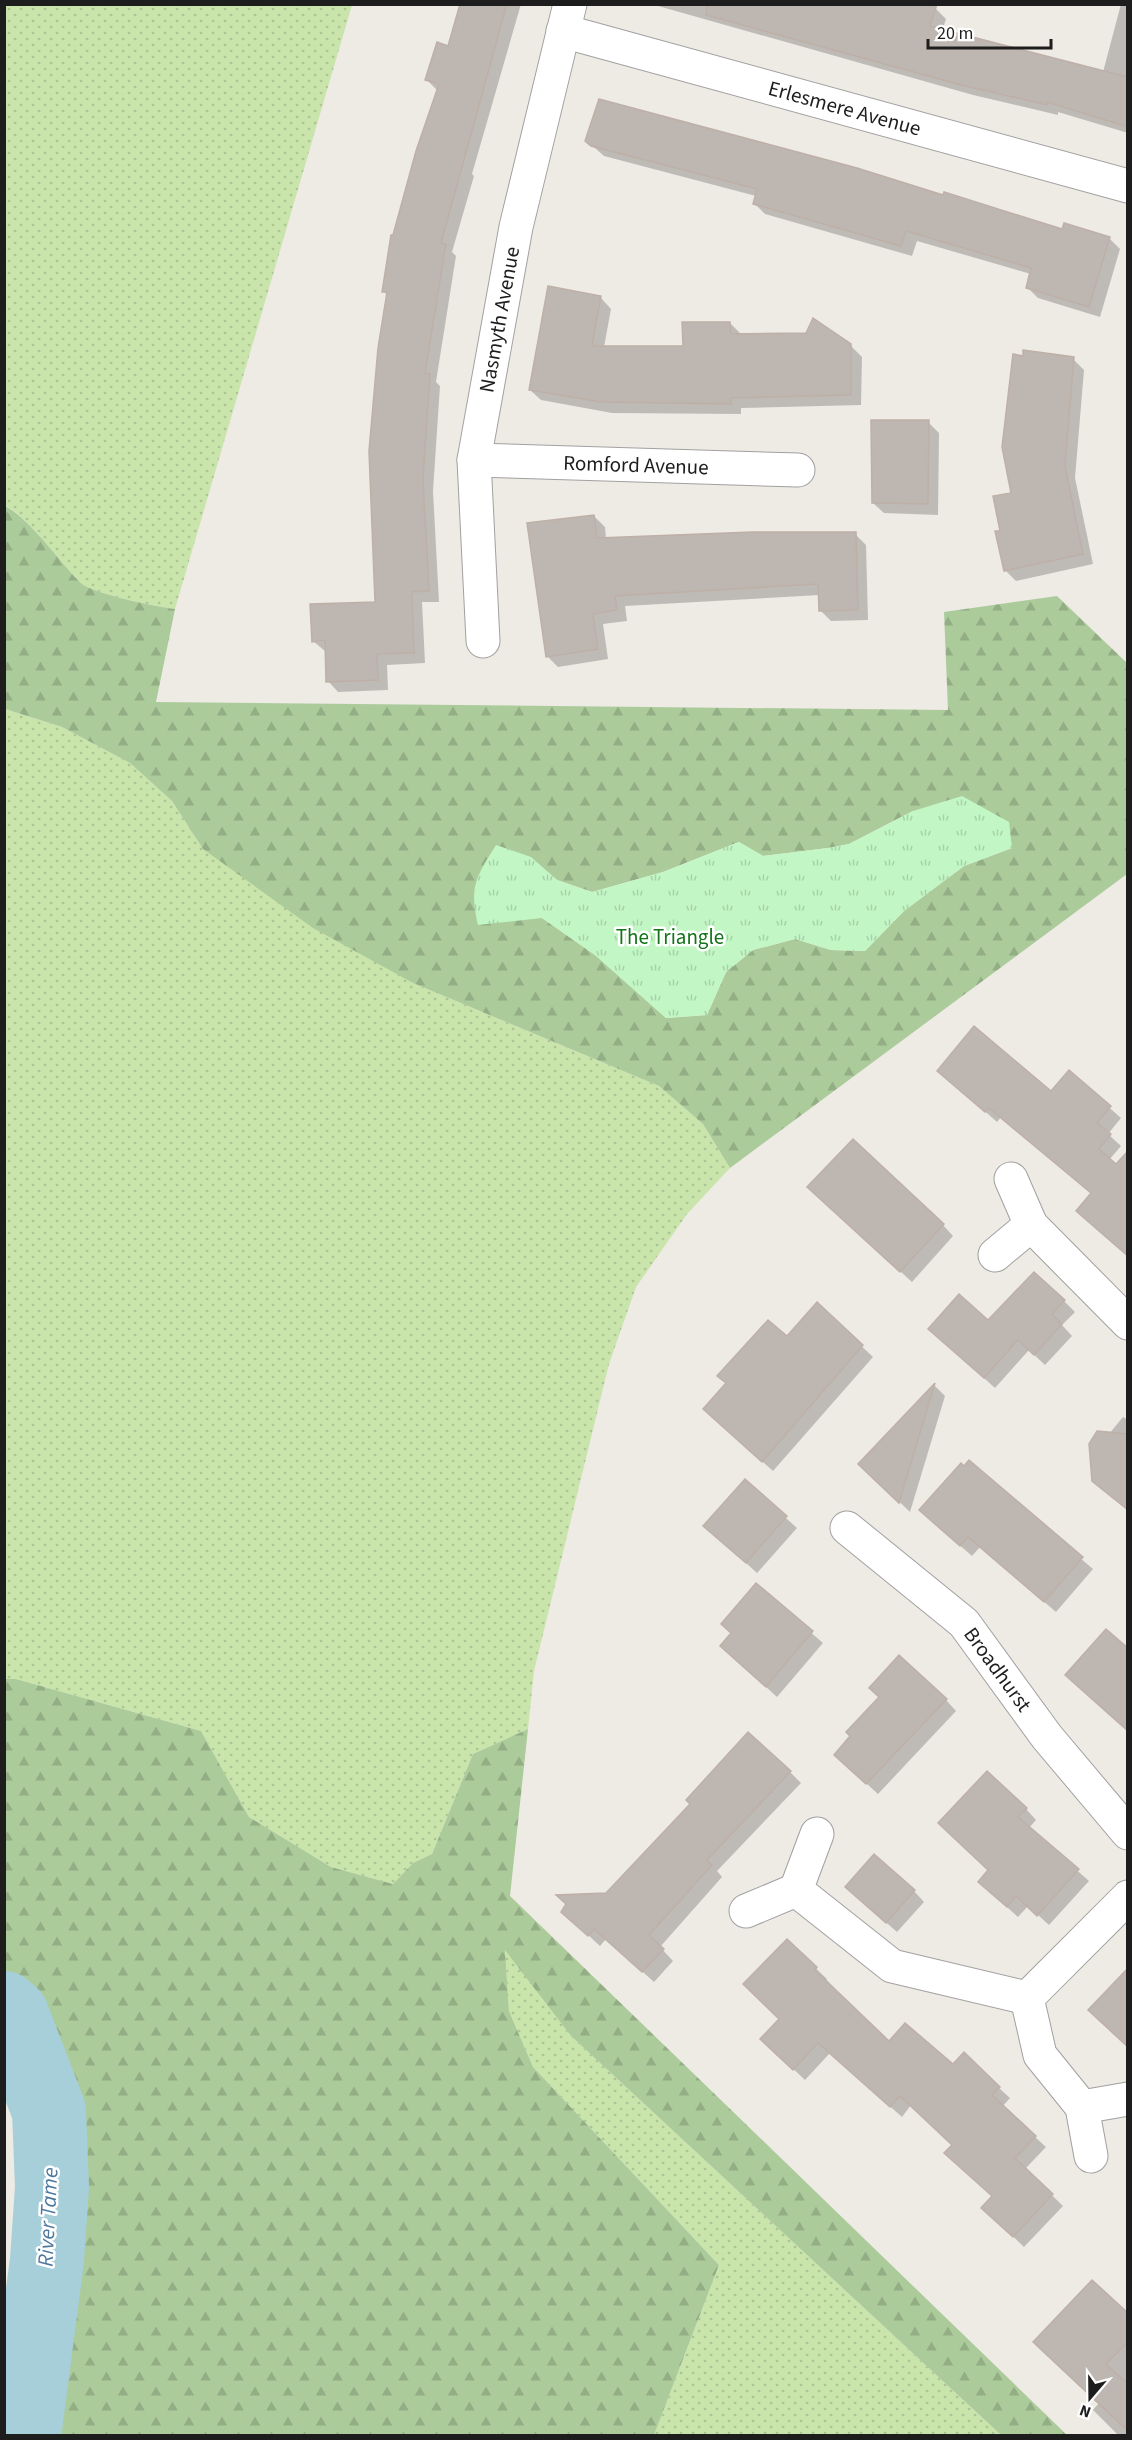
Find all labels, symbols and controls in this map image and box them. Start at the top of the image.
scale bar [928,12,1051,50]
text: 20 m [937,21,973,46]
street label: Erlesmere Avenue [765,73,924,144]
street label: Nasmyth Avenue [471,244,527,395]
street label: Romford Avenue [563,448,709,482]
park label: The Triangle [616,922,724,952]
street label: Broadhurst [957,1621,1039,1718]
water label: River Tame [29,2167,67,2267]
north arrow [1060,2368,1120,2428]
text: N [1076,2399,1094,2423]

